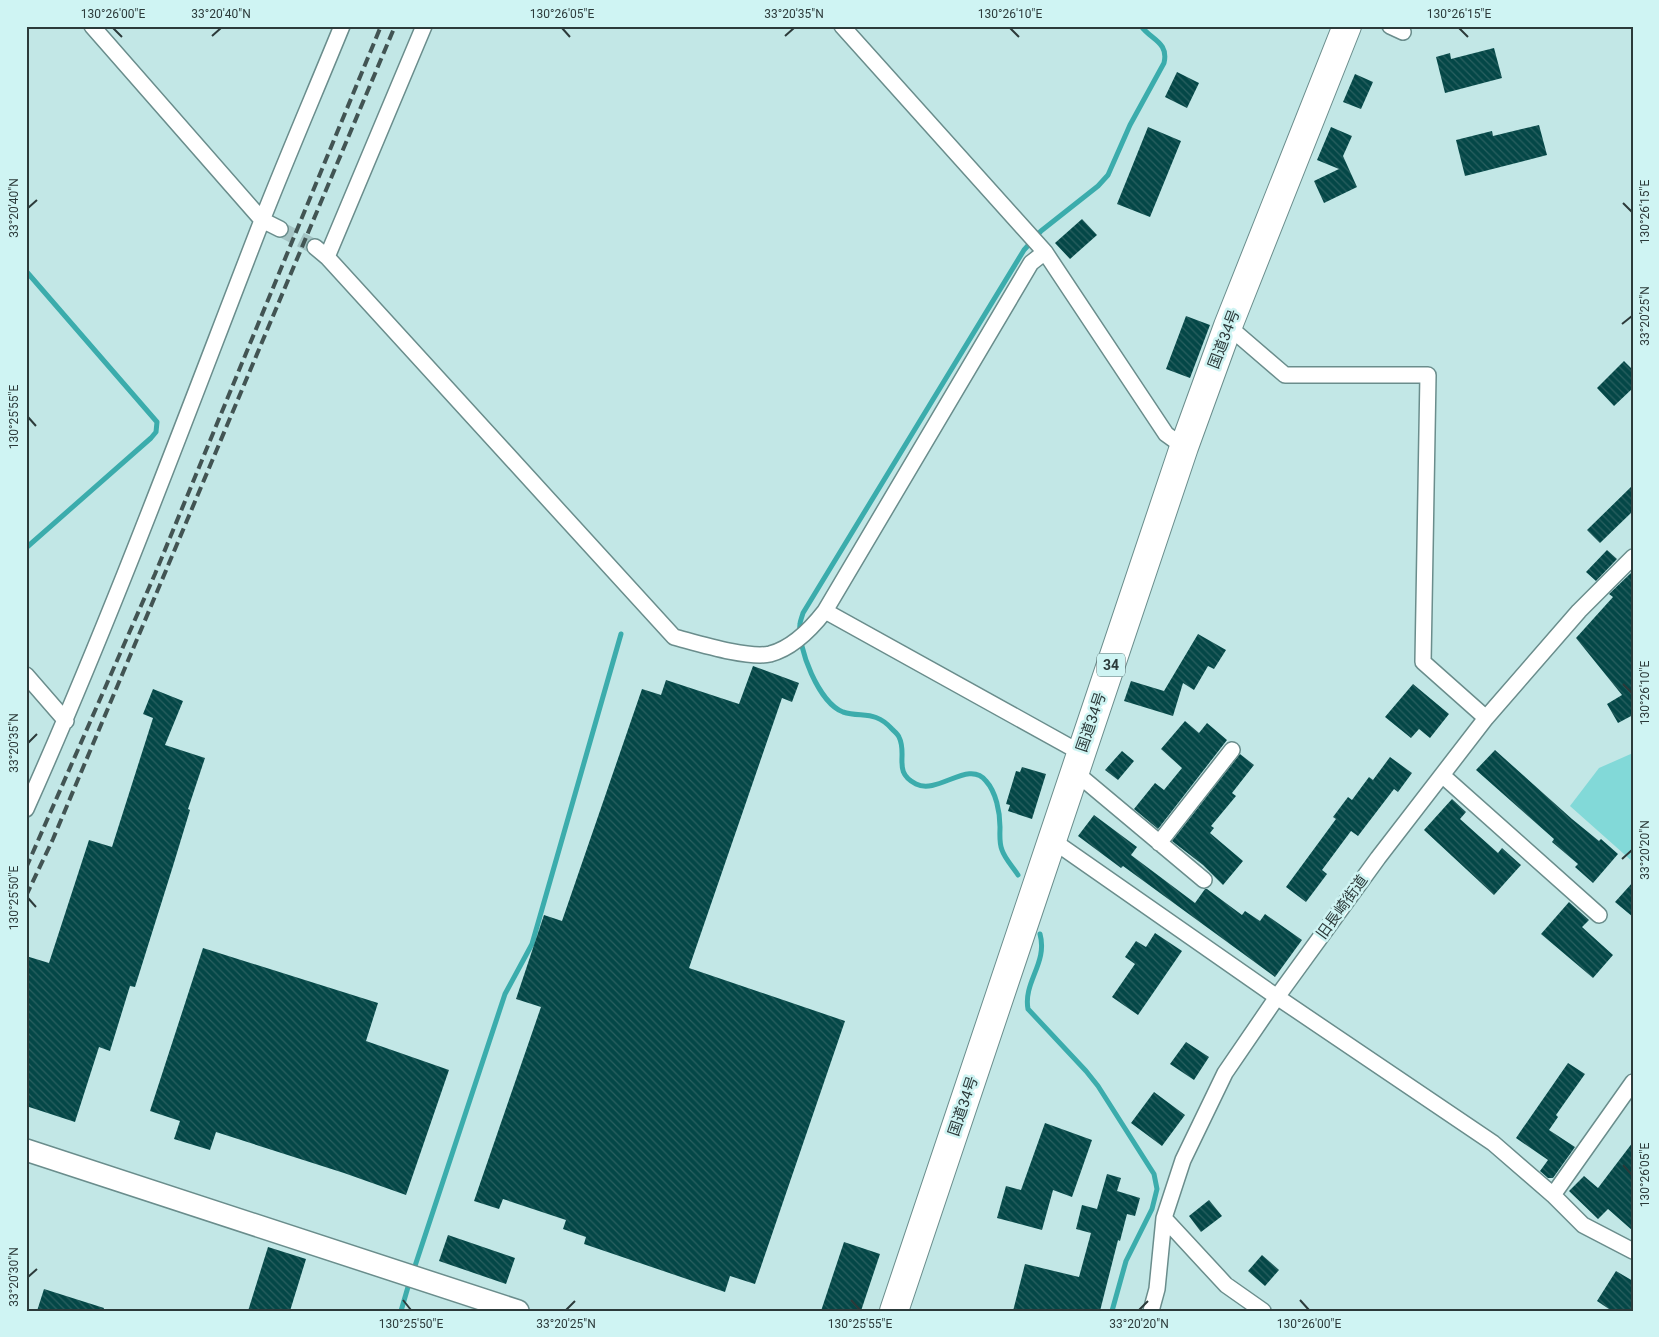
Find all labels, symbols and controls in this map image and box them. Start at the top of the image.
text: 130°26'00"E [81,7,145,21]
text: 33°20'40"N [191,7,251,21]
text: 130°26'05"E [530,7,594,21]
text: 33°20'35"N [764,7,824,21]
text: 130°26'10"E [978,7,1042,21]
text: 130°26'15"E [1427,7,1491,21]
text: 33°20'40"N [7,178,21,238]
text: 130°26'15"E [1638,180,1652,244]
text: 33°20'25"N [1638,286,1652,346]
street label: 国道34号 [1205,307,1243,371]
text: 130°25'55"E [7,385,21,449]
road number: 34 [1097,654,1125,676]
text: 130°26'10"E [1638,661,1652,725]
street label: 国道34号 [1072,690,1110,754]
text: 33°20'35"N [7,713,21,773]
text: 33°20'20"N [1638,820,1652,880]
text: 130°25'50"E [7,866,21,930]
street label: 旧長崎街道 [1313,871,1371,943]
street label: 国道34号 [944,1074,982,1138]
text: 130°26'05"E [1638,1143,1652,1207]
text: 33°20'30"N [7,1247,21,1307]
text: 130°25'50"E [379,1317,443,1331]
text: 33°20'25"N [536,1317,596,1331]
text: 130°25'55"E [828,1317,892,1331]
text: 33°20'20"N [1109,1317,1169,1331]
text: 130°26'00"E [1277,1317,1341,1331]

